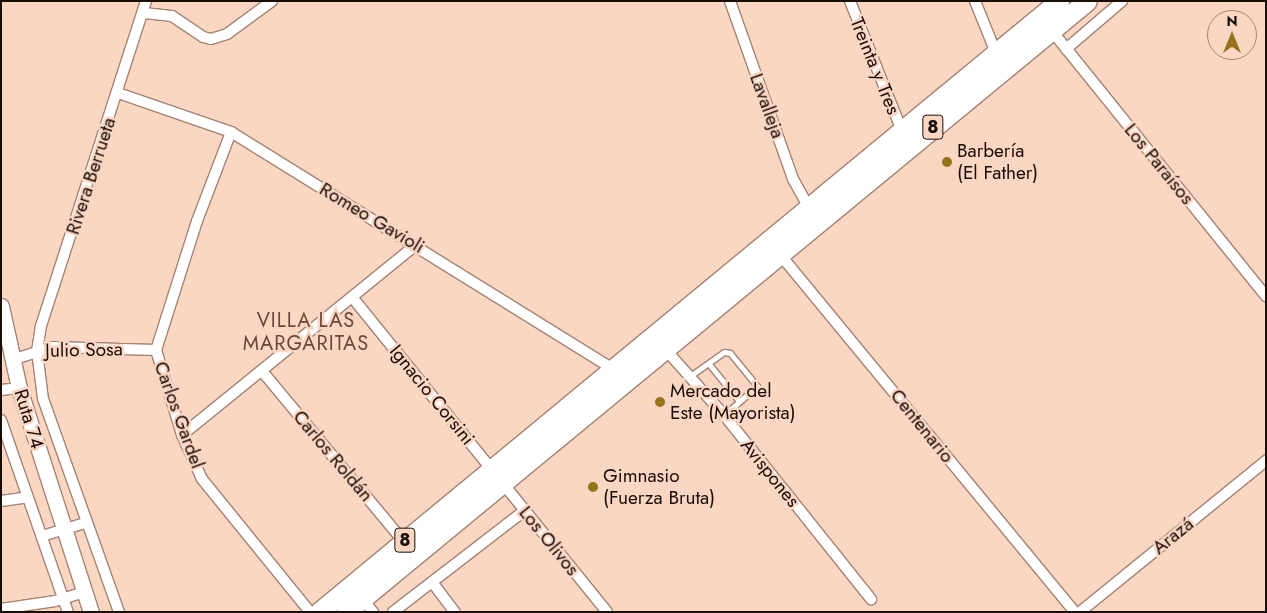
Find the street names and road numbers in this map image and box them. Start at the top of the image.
street label: Treinta y Tres [845,14,905,118]
street label: Lavalleja [745,70,789,142]
road number: 8 [922,111,944,142]
street label: Rivera Berrueta [61,115,121,237]
street label: Los Paraísos [1119,119,1199,209]
street label: Romeo Gavioli [315,178,429,258]
street label: Julio Sosa [45,338,123,362]
street label: Ignacio Corsini [385,340,479,450]
street label: Carlos Gardel [149,358,209,472]
street label: Centenario [885,385,959,467]
street label: Ruta 74 [9,386,49,452]
street label: Carlos Roldán [288,406,378,506]
street label: Avispones [736,434,804,512]
street label: Los Olivos [514,502,584,580]
street label: Arazá [1148,513,1198,559]
road number: 8 [394,524,416,556]

